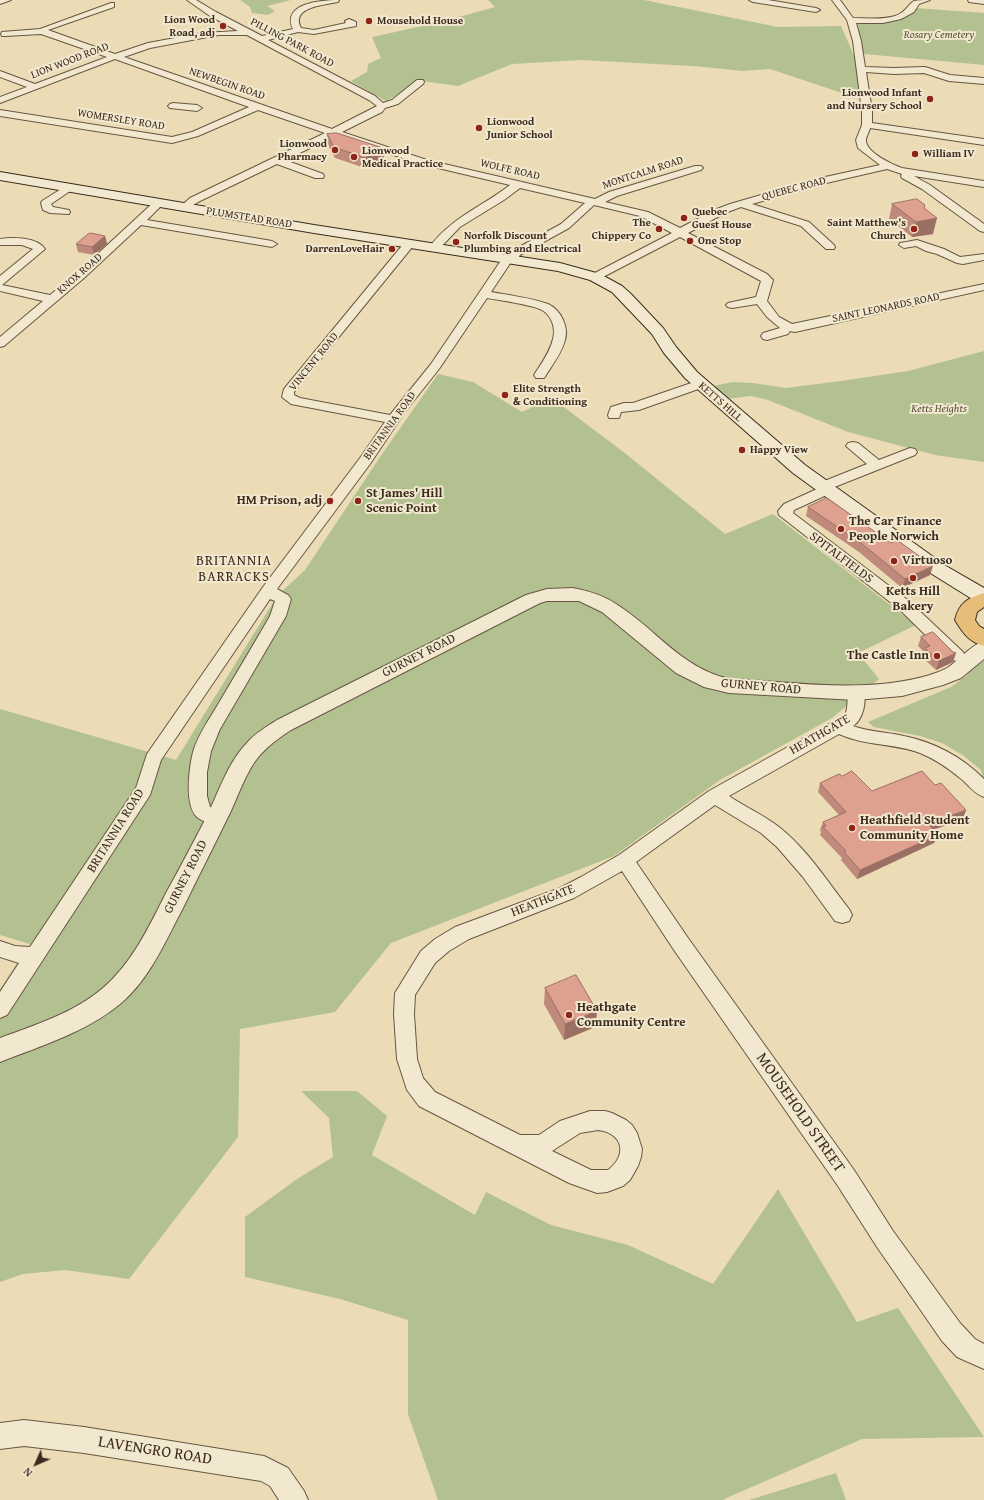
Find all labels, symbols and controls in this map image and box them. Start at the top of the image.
place label: Lion Wood Road, adj [164,13,215,39]
place label: Mousehold House [377,14,463,28]
street label: PILLING PARK ROAD [248,15,336,71]
marker: Mousehold House [364,16,374,26]
marker: Lion Wood Road, adj [218,21,228,31]
park label: Rosary Cemetery [904,28,974,42]
street label: LION WOOD ROAD [29,40,111,82]
street label: NEWBEGIN ROAD [187,65,267,103]
place label: Lionwood Infant and Nursery School [827,86,922,112]
marker: Lionwood Infant and Nursery School [925,94,935,104]
street label: WOMERSLEY ROAD [76,107,166,133]
place label: Lionwood Junior School [487,115,553,141]
marker: Lionwood Junior School [474,123,484,133]
place label: Lionwood Pharmacy [278,137,327,163]
place label: Lionwood Medical Practice [362,144,443,170]
marker: Lionwood Pharmacy [330,145,340,155]
place label: William IV [923,147,975,161]
marker: William IV [910,149,920,159]
marker: Lionwood Medical Practice [349,152,359,162]
street label: MONTCALM ROAD [601,154,685,192]
street label: WOLFE ROAD [479,157,541,183]
street label: QUEBEC ROAD [761,174,827,204]
street label: PLUMSTEAD ROAD [205,205,293,231]
place label: Quebec Guest House [692,205,752,231]
marker: Quebec Guest House [679,213,689,223]
place label: The Chippery Co [592,216,651,242]
place label: Saint Matthew's Church [827,216,906,242]
marker: The Chippery Co [654,224,664,234]
marker: Saint Matthew's Church [909,224,919,234]
place label: Norfolk Discount Plumbing and Electrical [464,229,581,255]
place label: One Stop [698,234,741,248]
marker: One Stop [685,236,695,246]
marker: Norfolk Discount Plumbing and Electrical [451,237,461,247]
place label: DarrenLoveHair [305,242,384,256]
marker: DarrenLoveHair [387,244,397,254]
street label: KNOX ROAD [55,251,105,297]
street label: SAINT LEONARDS ROAD [831,290,941,326]
street label: VINCENT ROAD [286,330,342,394]
street label: KETTS HILL [695,379,745,425]
place label: Elite Strength & Conditioning [513,382,587,408]
street label: BRITANNIA ROAD [361,389,419,463]
marker: Elite Strength & Conditioning [500,390,510,400]
park label: Ketts Heights [911,402,967,416]
place label: Happy View [750,443,808,457]
marker: Happy View [737,445,747,455]
place label: St James' Hill Scenic Point [366,486,442,517]
place label: HM Prison, adj [237,493,322,509]
marker: HM Prison, adj [325,496,335,506]
marker: St James' Hill Scenic Point [353,496,363,506]
place label: The Car Finance People Norwich [849,514,942,545]
marker: The Car Finance People Norwich [836,524,846,534]
street label: SPITALFIELDS [806,529,876,587]
district label: BRITANNIA BARRACKS [196,553,272,586]
place label: Virtuoso [902,553,953,569]
marker: Virtuoso [889,556,899,566]
marker: Ketts Hill Bakery [908,573,918,583]
place label: Ketts Hill Bakery [886,584,940,615]
street label: GURNEY ROAD [380,631,458,681]
place label: The Castle Inn [847,648,929,664]
marker: The Castle Inn [932,651,942,661]
street label: GURNEY ROAD [720,676,802,698]
street label: HEATHGATE [787,711,853,759]
street label: BRITANNIA ROAD [84,786,148,876]
place label: Heathfield Student Community Home [860,813,970,844]
marker: Heathfield Student Community Home [847,823,857,833]
street label: GURNEY ROAD [161,838,211,916]
street label: HEATHGATE [509,881,577,921]
place label: Heathgate Community Centre [577,1000,686,1031]
marker: Heathgate Community Centre [564,1010,574,1020]
street label: MOUSEHOLD STREET [751,1049,849,1177]
street label: LAVENGRO ROAD [97,1433,213,1469]
north arrow [16,1444,56,1484]
text: N [19,1464,36,1481]

